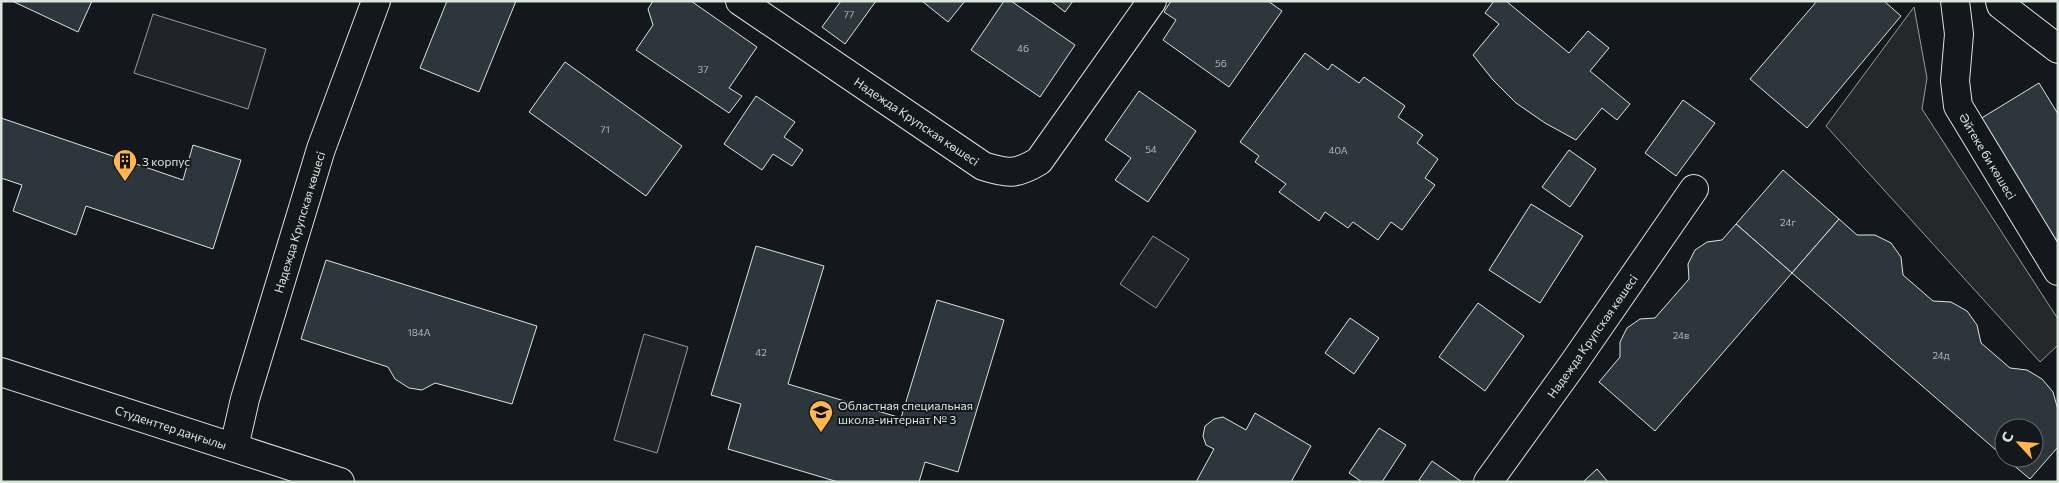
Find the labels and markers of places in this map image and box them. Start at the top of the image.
building icon: 3 корпус [112,148,138,182]
place label: 3 корпус [142,154,190,168]
place label: Областная специальная школа-интернат № 3 [838,398,973,426]
school or university icon: Областная специальная школа-интернат № 3 [808,399,834,433]

